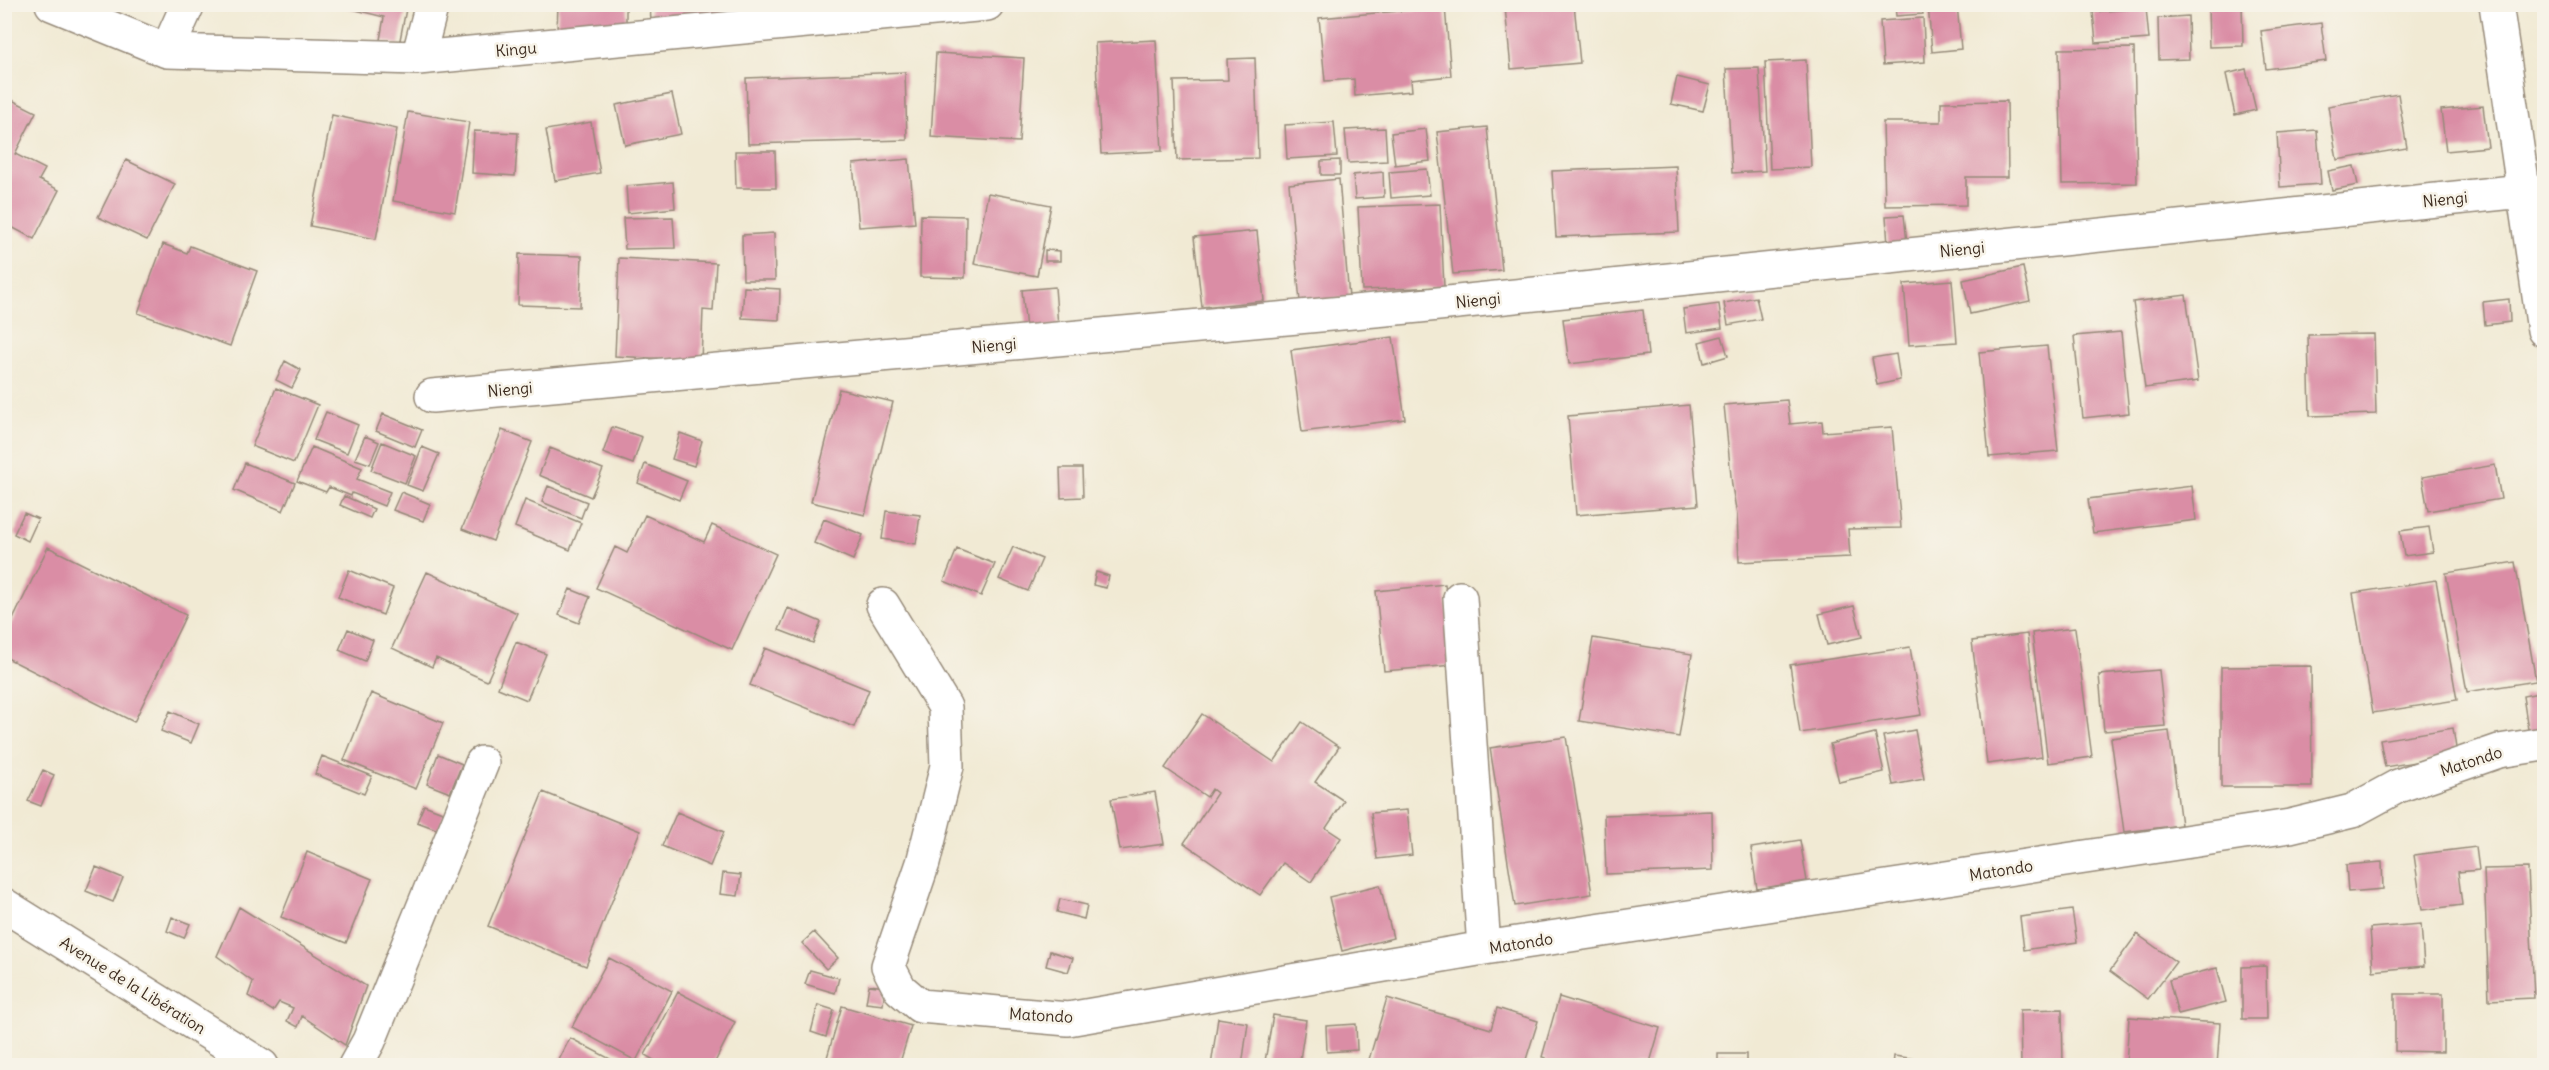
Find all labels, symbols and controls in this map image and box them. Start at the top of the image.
street label: Kingu [495,37,537,61]
street label: Niengi [2422,187,2468,211]
street label: Niengi [1939,237,1985,261]
street label: Niengi [1455,288,1501,312]
street label: Niengi [971,333,1017,357]
street label: Niengi [487,377,533,401]
street label: Matondo [2437,742,2505,780]
street label: Matondo [1968,855,2034,885]
street label: Matondo [1488,928,1554,958]
street label: Avenue de la Libération [56,932,210,1038]
street label: Matondo [1008,1003,1074,1027]

